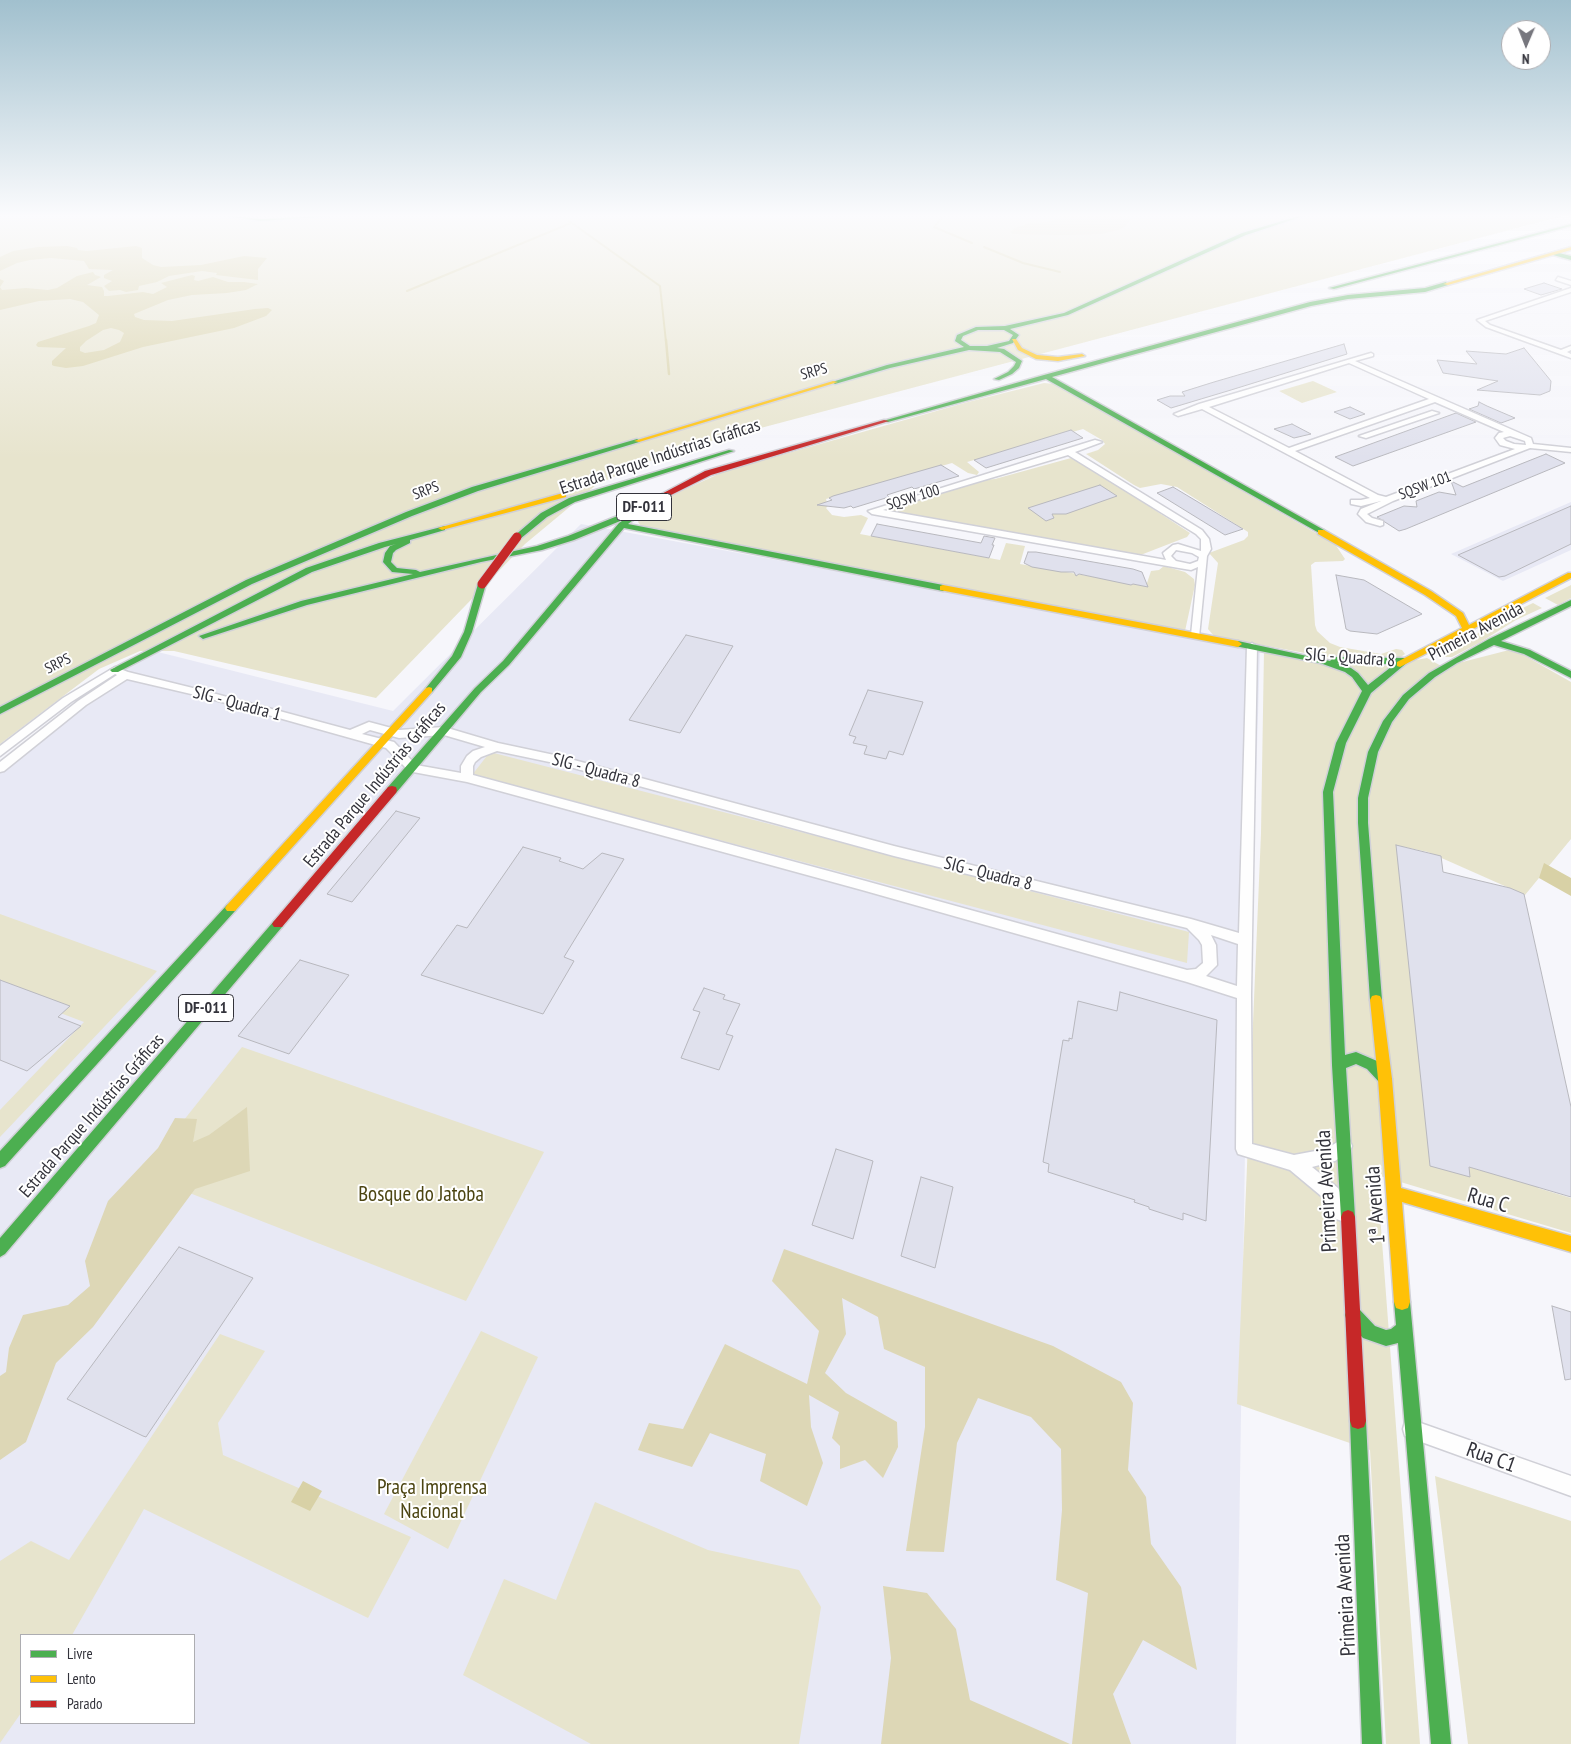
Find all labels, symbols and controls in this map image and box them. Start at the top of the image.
north arrow [1501,20,1551,70]
text: N [1522,50,1530,68]
street label: SRPS [799,360,829,384]
street label: Estrada Parque Indústrias Gráficas [557,414,763,500]
street label: SQSW 101 [1396,468,1454,504]
street label: SRPS [410,478,442,504]
street label: SQSW 100 [884,481,942,515]
road number: DF-011 [616,494,672,520]
street label: Primeira Avenida [1425,598,1527,666]
street label: SIG - Quadra 8 [1304,644,1396,672]
street label: SRPS [42,650,74,678]
street label: SIG - Quadra 1 [191,682,283,726]
street label: Estrada Parque Indústrias Gráficas [299,698,451,872]
street label: SIG - Quadra 8 [550,749,642,793]
street label: SIG - Quadra 8 [942,853,1034,895]
road number: DF-011 [178,994,234,1021]
street label: Estrada Parque Indústrias Gráficas [15,1030,169,1202]
street label: Primeira Avenida [1311,1129,1343,1253]
street label: 1ª Avenida [1361,1165,1391,1245]
park label: Bosque do Jatoba [358,1182,484,1208]
street label: Rua C [1465,1183,1511,1219]
street label: Rua C1 [1463,1437,1519,1479]
park label: Praça Imprensa Nacional [377,1475,487,1525]
street label: Primeira Avenida [1330,1533,1362,1657]
legend [20,1634,195,1724]
text: Livre [67,1644,93,1663]
text: Lento [67,1669,96,1688]
text: Parado [67,1694,102,1713]

